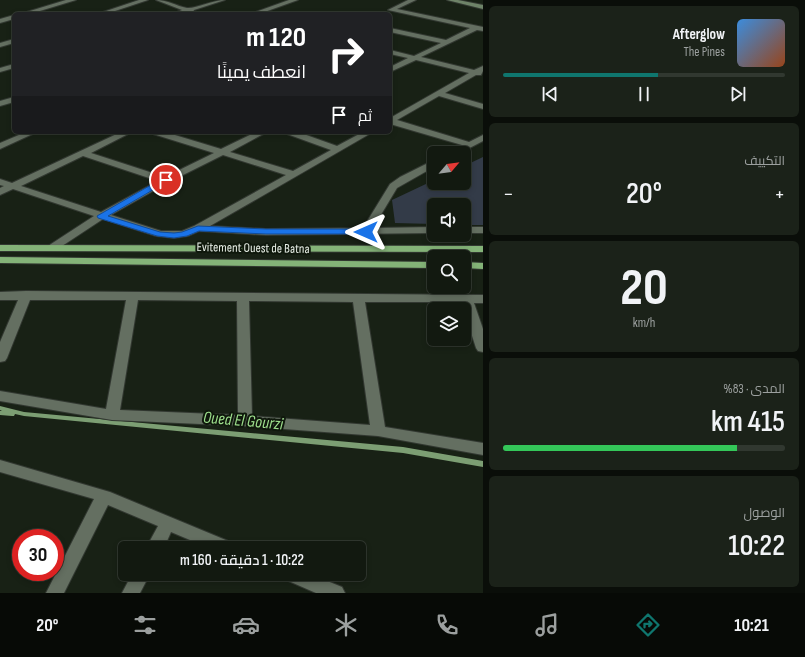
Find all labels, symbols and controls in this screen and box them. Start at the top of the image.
text: 120 m [246,21,306,54]
text: Afterglow [673,25,725,44]
icon: right [320,28,372,80]
text: The Pines [684,44,725,60]
text: انعطف يمينًا [217,62,306,83]
icon: previous [539,83,561,105]
icon: pause [633,83,655,105]
icon: next [727,83,749,105]
icon: arrive [328,104,350,126]
text: ثم [358,107,372,126]
north arrow [427,146,471,190]
map controls [427,146,471,346]
text: التكييف [744,153,785,169]
pin [149,163,183,197]
icon: arrive [155,169,177,191]
text: 20° [626,176,662,212]
text: − [503,181,514,208]
text: + [774,181,785,208]
button: sound [427,198,471,242]
position arrow [345,211,387,253]
street label: Evitement Ouest de Batna [196,239,310,257]
button: search [427,250,471,294]
text: 20 [620,257,668,320]
button: layers [427,302,471,346]
text: km/h [633,315,655,331]
text: المدى · 83% [723,381,785,397]
text: 415 km [711,404,785,440]
water label: Oued El Gourzi [202,408,285,435]
text: الوصول [744,505,785,521]
text: 10:22 [728,528,785,564]
speed limit sign: 30 [12,529,64,581]
text: 10:22 · 1 دقيقة · 160 m [180,551,304,570]
icon: filters [131,611,159,639]
icon: car [232,611,260,639]
icon: climate [332,611,360,639]
icon: phone [433,611,461,639]
icon: music [533,611,561,639]
icon: directions [634,611,662,639]
text: 20° [36,615,58,636]
text: 10:21 [734,615,769,636]

